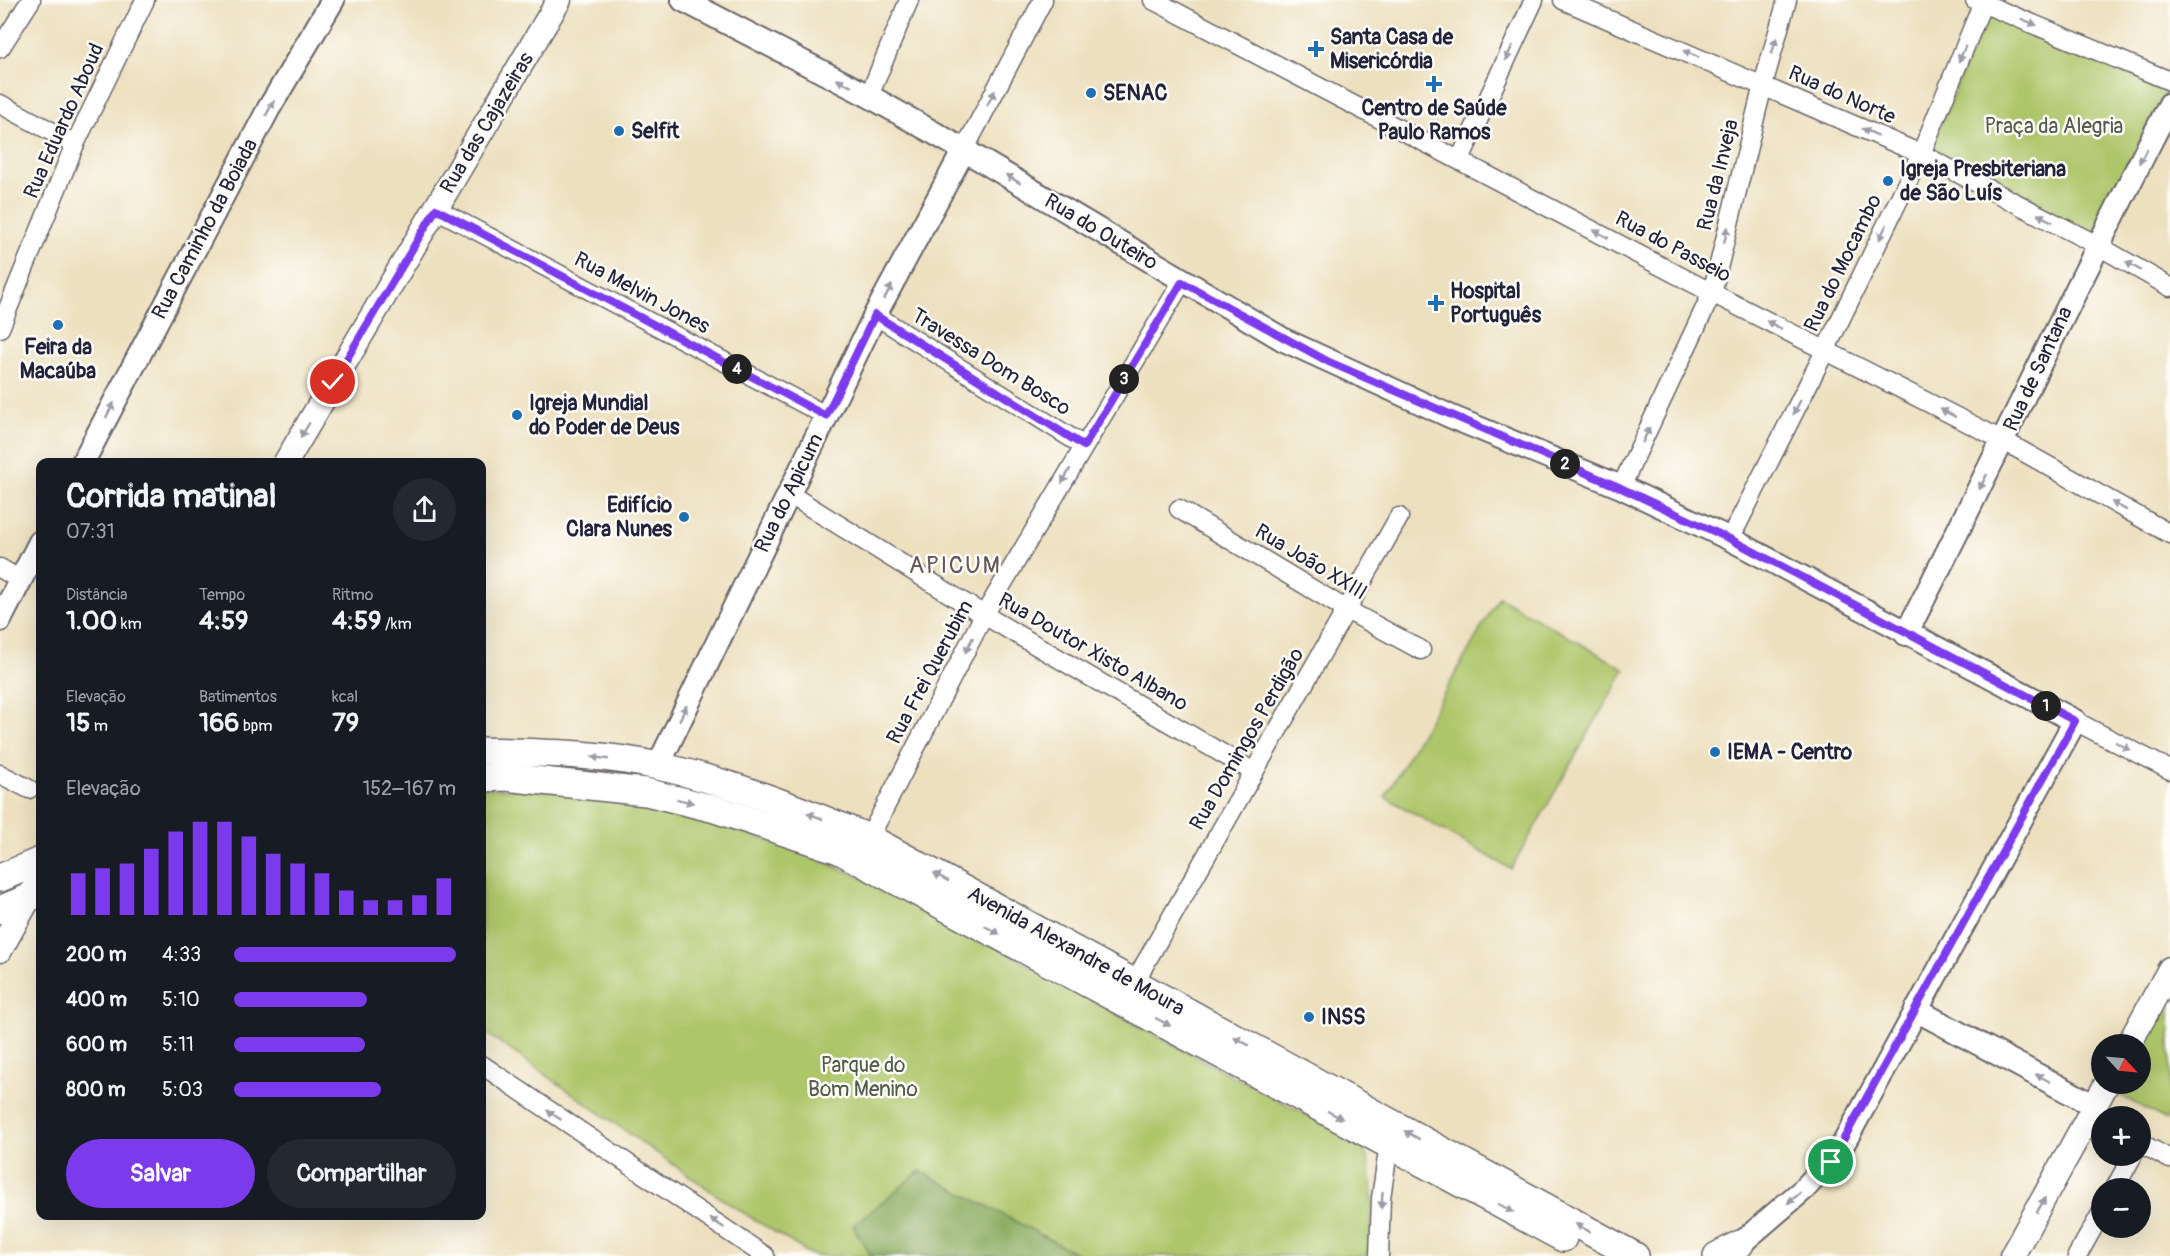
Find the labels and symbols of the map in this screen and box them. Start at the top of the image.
one-way arrow [2021,17,2039,27]
place label: Santa Casa de Misericórdia [1330,24,1454,75]
one-way arrow [1770,37,1779,55]
street label: Rua Eduardo Aboud [18,39,110,203]
marker: Santa Casa de Misericórdia [1307,40,1325,58]
one-way arrow [1505,45,1514,62]
one-way arrow [1957,45,1966,63]
street label: Rua das Cajazeiras [434,47,540,199]
one-way arrow [1682,49,1700,59]
street label: Rua do Norte [1784,59,1900,131]
marker: Centro de Saúde Paulo Ramos [1425,75,1443,93]
one-way arrow [835,78,852,88]
place label: SENAC [1103,80,1167,107]
marker: SENAC [1084,86,1098,100]
one-way arrow [986,89,996,107]
place label: Centro de Saúde Paulo Ramos [1361,95,1507,146]
one-way arrow [265,99,275,116]
park label: Praça da Alegria [1985,113,2123,140]
street label: Rua da Inveja [1691,116,1745,234]
place label: Selfit [631,118,680,145]
marker: Selfit [612,124,626,138]
one-way arrow [1861,127,1879,136]
street label: Rua Caminho da Boiada [146,134,264,324]
one-way arrow [2138,148,2148,165]
place label: Igreja Presbiteriana de São Luís [1900,156,2066,207]
one-way arrow [1005,174,1021,185]
marker: Igreja Presbiteriana de São Luís [1881,174,1895,188]
street label: Rua do Outeiro [1039,188,1163,276]
street label: Rua do Mocambo [1798,190,1888,336]
street label: Rua do Passeio [1610,205,1736,289]
one-way arrow [2036,213,2053,223]
one-way arrow [1878,224,1888,241]
one-way arrow [1722,226,1732,244]
one-way arrow [1592,229,1609,239]
street label: Rua Melvin Jones [570,246,715,340]
one-way arrow [2124,261,2141,271]
place label: Hospital Português [1450,278,1542,329]
one-way arrow [883,283,893,300]
marker: Hospital Português [1427,294,1445,312]
street label: Travessa Dom Bosco [906,302,1076,422]
street label: Rua de Santana [1997,302,2079,436]
marker: Feira da Macaúba [51,318,65,332]
one-way arrow [1765,320,1782,330]
place label: Feira da Macaúba [20,334,96,385]
pin: 4 [722,354,752,384]
pin [307,356,358,407]
pin: 3 [1109,364,1139,394]
place label: Igreja Mundial do Poder de Deus [529,390,680,441]
one-way arrow [1792,399,1802,416]
one-way arrow [105,401,115,418]
marker: Igreja Mundial do Poder de Deus [510,408,524,422]
one-way arrow [1939,408,1956,417]
one-way arrow [299,422,310,438]
one-way arrow [1641,426,1650,443]
street label: Rua do Apicum [749,429,829,557]
pin: 2 [1550,449,1580,479]
one-way arrow [1061,468,1071,485]
one-way arrow [1979,474,1988,491]
place label: Edifício Clara Nunes [566,492,673,543]
one-way arrow [2110,501,2127,511]
marker: Edifício Clara Nunes [677,510,691,524]
street label: Rua João XXIII [1250,518,1372,606]
district label: APICUM [909,551,1001,580]
street label: Rua Doutor Xisto Albano [993,587,1193,717]
street label: Rua Frei Querubim [881,595,979,749]
one-way arrow [964,637,974,654]
street label: Rua Domingos Perdigão [1184,643,1310,835]
pin: 1 [2031,691,2061,721]
one-way arrow [678,704,688,722]
place label: IEMA - Centro [1727,739,1853,766]
one-way arrow [2114,741,2131,750]
marker: IEMA - Centro [1708,745,1722,759]
one-way arrow [590,753,609,763]
one-way arrow [676,797,694,807]
one-way arrow [806,811,824,820]
one-way arrow [932,872,949,882]
street label: Avenida Alexandre de Moura [963,880,1189,1022]
one-way arrow [983,925,1000,935]
place label: INSS [1321,1004,1366,1031]
marker: INSS [1302,1010,1316,1024]
one-way arrow [1155,1017,1172,1027]
north arrow [2091,1034,2151,1094]
one-way arrow [1232,1036,1249,1046]
park label: Parque do Bom Menino [808,1052,918,1103]
one-way arrow [2034,1073,2051,1083]
one-way arrow [546,1110,562,1121]
one-way arrow [1327,1110,1344,1120]
one-way arrow [1403,1130,1420,1140]
pin [1805,1136,1856,1187]
one-way arrow [1377,1190,1386,1209]
one-way arrow [1787,1191,1802,1204]
one-way arrow [2036,1196,2046,1213]
one-way arrow [1498,1203,1515,1213]
one-way arrow [708,1217,725,1228]
one-way arrow [1575,1223,1592,1233]

